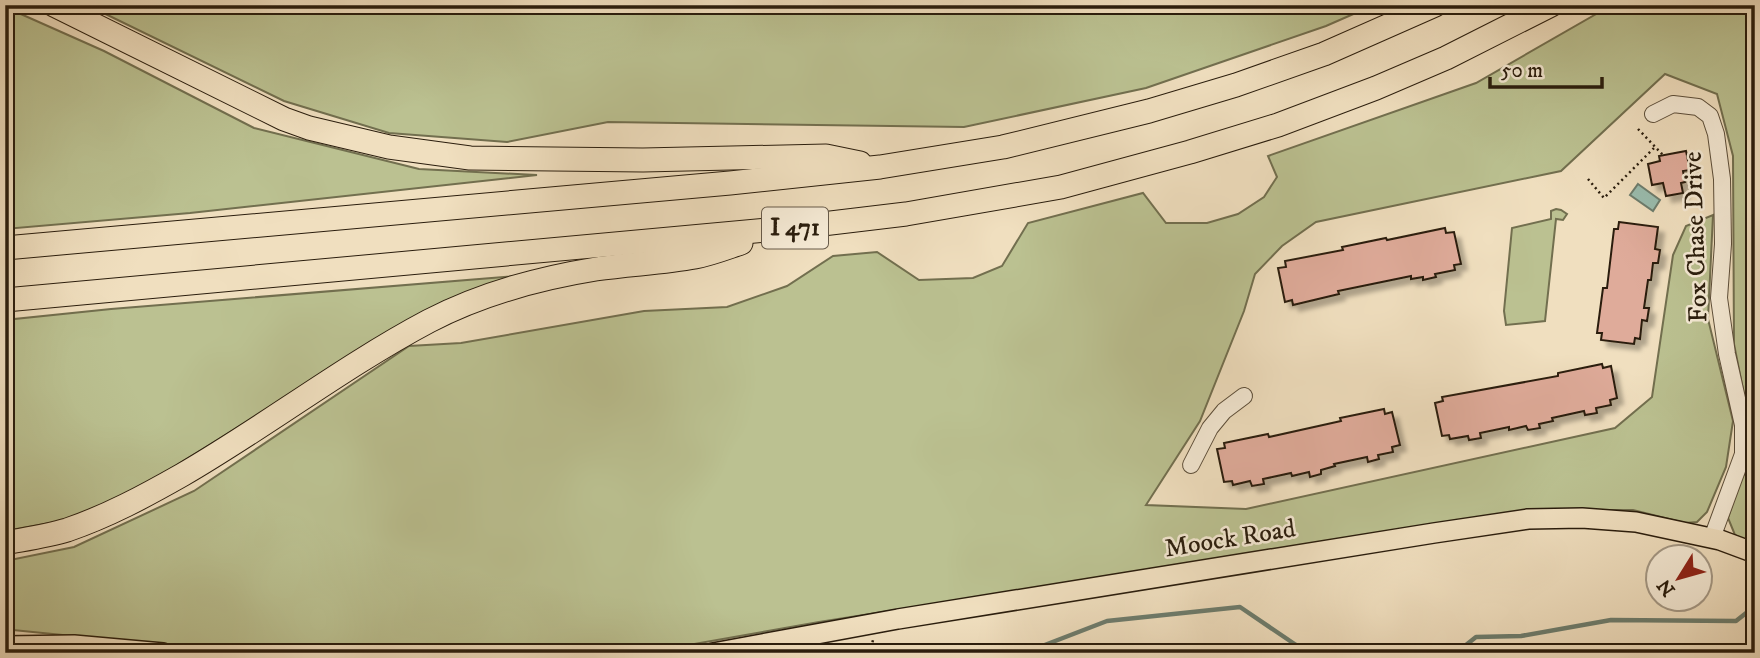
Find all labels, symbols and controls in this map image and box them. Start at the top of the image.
scale bar [1490,46,1602,90]
text: 50 m [1501,58,1543,84]
street label: Fox Chase Drive [1677,151,1715,323]
road number: I 471 [762,208,828,248]
street label: Moock Road [1162,512,1298,566]
north arrow [1644,542,1714,612]
text: N [1653,574,1681,600]

